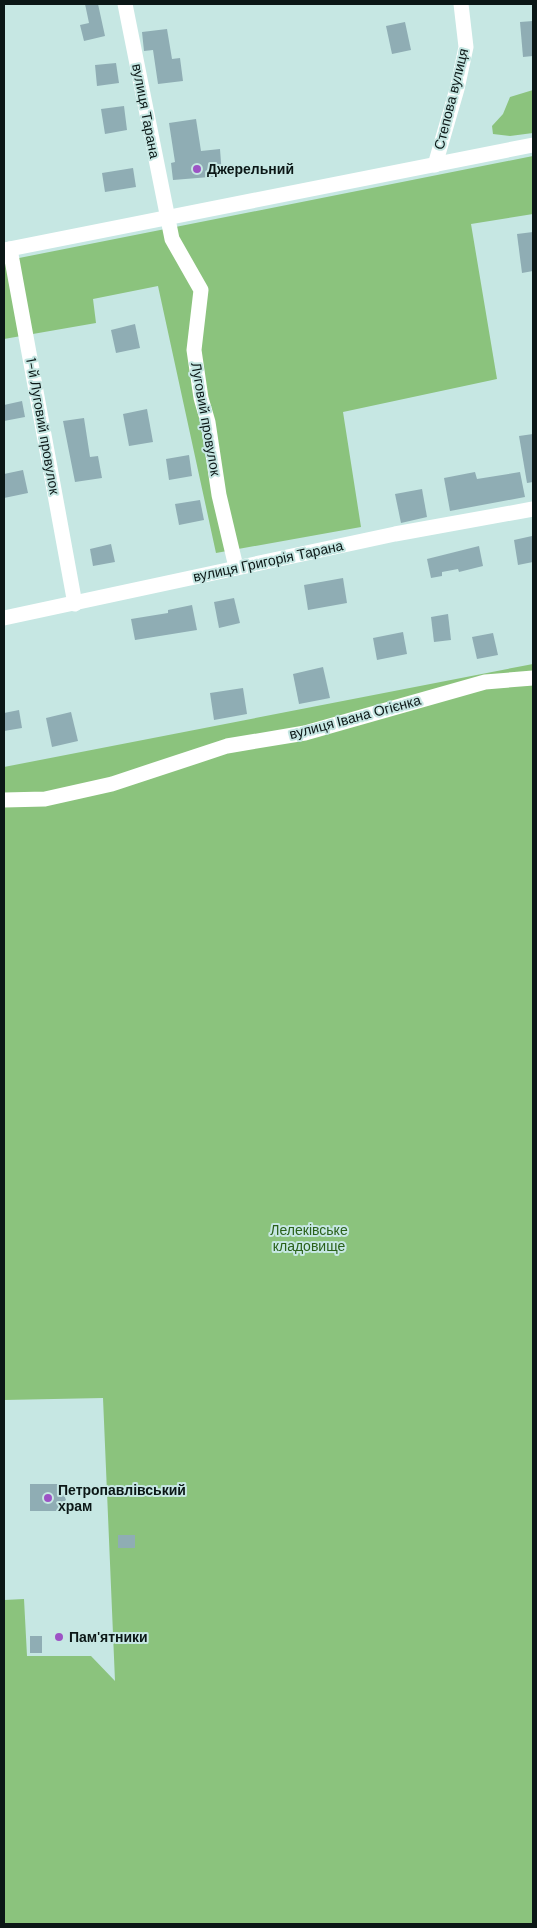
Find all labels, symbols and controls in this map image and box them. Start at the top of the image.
street label: Степова вулиця [430,46,472,152]
street label: вулиця Тарана [128,62,164,160]
place label: Джерельний [207,160,294,178]
marker: Джерельний [191,163,203,175]
street label: 1-й Луговий провулок [22,356,64,497]
street label: Луговий провулок [187,361,225,478]
street label: вулиця Григорія Тарана [191,536,345,586]
street label: вулиця Івана Огієнка [287,691,423,743]
park label: Лелеківське кладовище [270,1221,348,1255]
place label: Петропавлівський храм [58,1481,186,1515]
marker: Петропавлівський храм [42,1492,54,1504]
place label: Пам'ятники [69,1628,148,1646]
marker: Пам'ятники [53,1631,65,1643]

